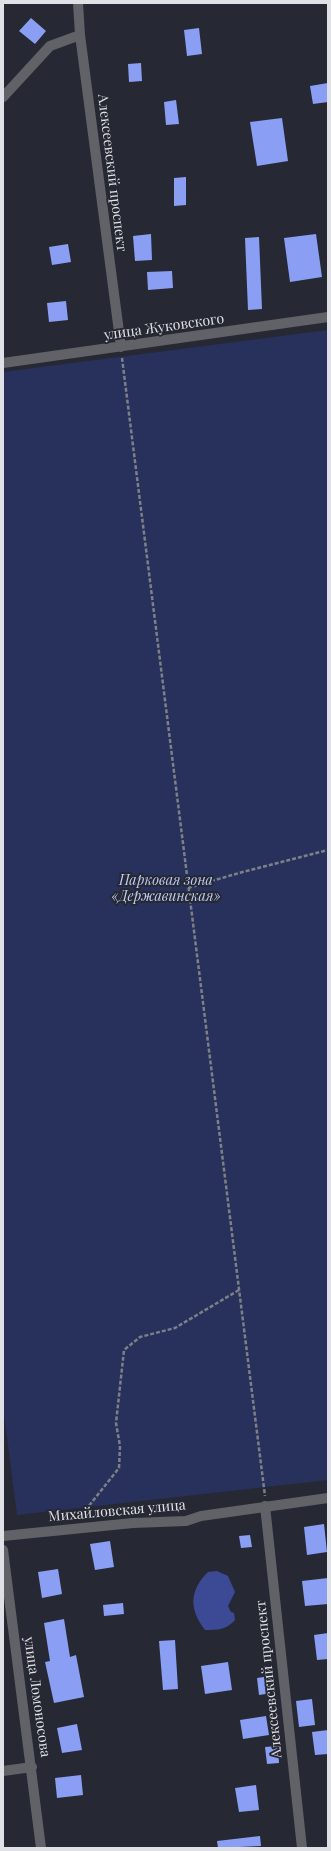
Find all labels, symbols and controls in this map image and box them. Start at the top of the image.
street label: Алексеевский проспект [94,93,130,253]
street label: улица Жуковского [103,310,225,344]
park label: Парковая зона «Державинская» [111,873,221,906]
street label: Михайловская улица [48,1497,186,1525]
street label: Алексеевский проспект [252,1599,286,1759]
street label: улица Ломоносова [20,1636,54,1758]

